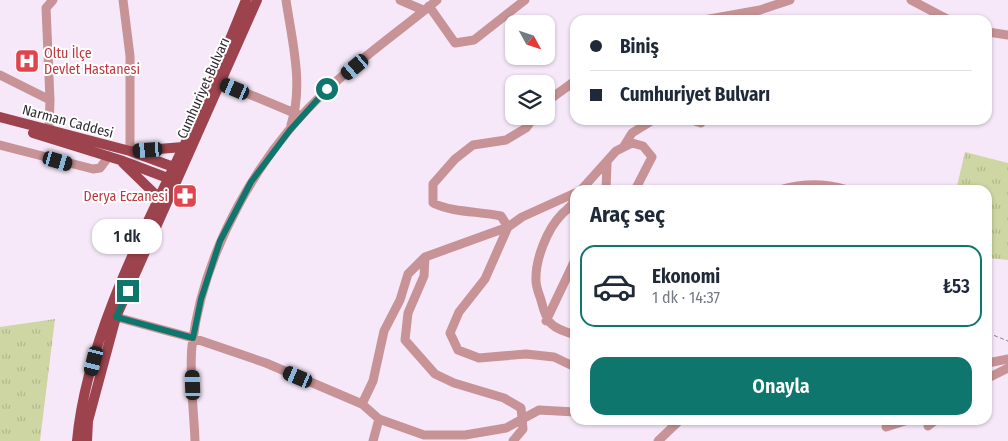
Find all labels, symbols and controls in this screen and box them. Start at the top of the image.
north arrow [505,15,555,65]
map controls [505,15,555,125]
street label: Cumhuriyet Bulvarı [174,35,233,141]
text: Biniş [620,35,659,58]
place label: Oltu İlçe Devlet Hastanesi [44,45,140,78]
hospital icon: Oltu İlçe Devlet Hastanesi [14,48,40,74]
car [338,52,371,82]
button: layers [505,75,555,125]
car [218,76,251,102]
route start [316,78,338,100]
text: Cumhuriyet Bulvarı [620,83,770,106]
street label: Narman Caddesi [20,101,115,142]
car [132,141,163,159]
car [41,150,74,172]
pharmacy icon: Derya Eczanesi [172,183,198,209]
place label: Derya Eczanesi [84,188,168,205]
text: Araç seç [590,201,665,228]
callout: 1 dk [93,218,163,254]
text: 1 dk [114,227,140,246]
icon: car [592,264,637,309]
text: Ekonomi [652,265,720,288]
text: ₺53 [943,275,970,298]
route end [117,280,139,302]
text: 1 dk · 14:37 [652,288,720,307]
car [83,345,104,377]
button: Onayla [590,357,972,415]
car [281,364,314,390]
car [184,370,201,400]

